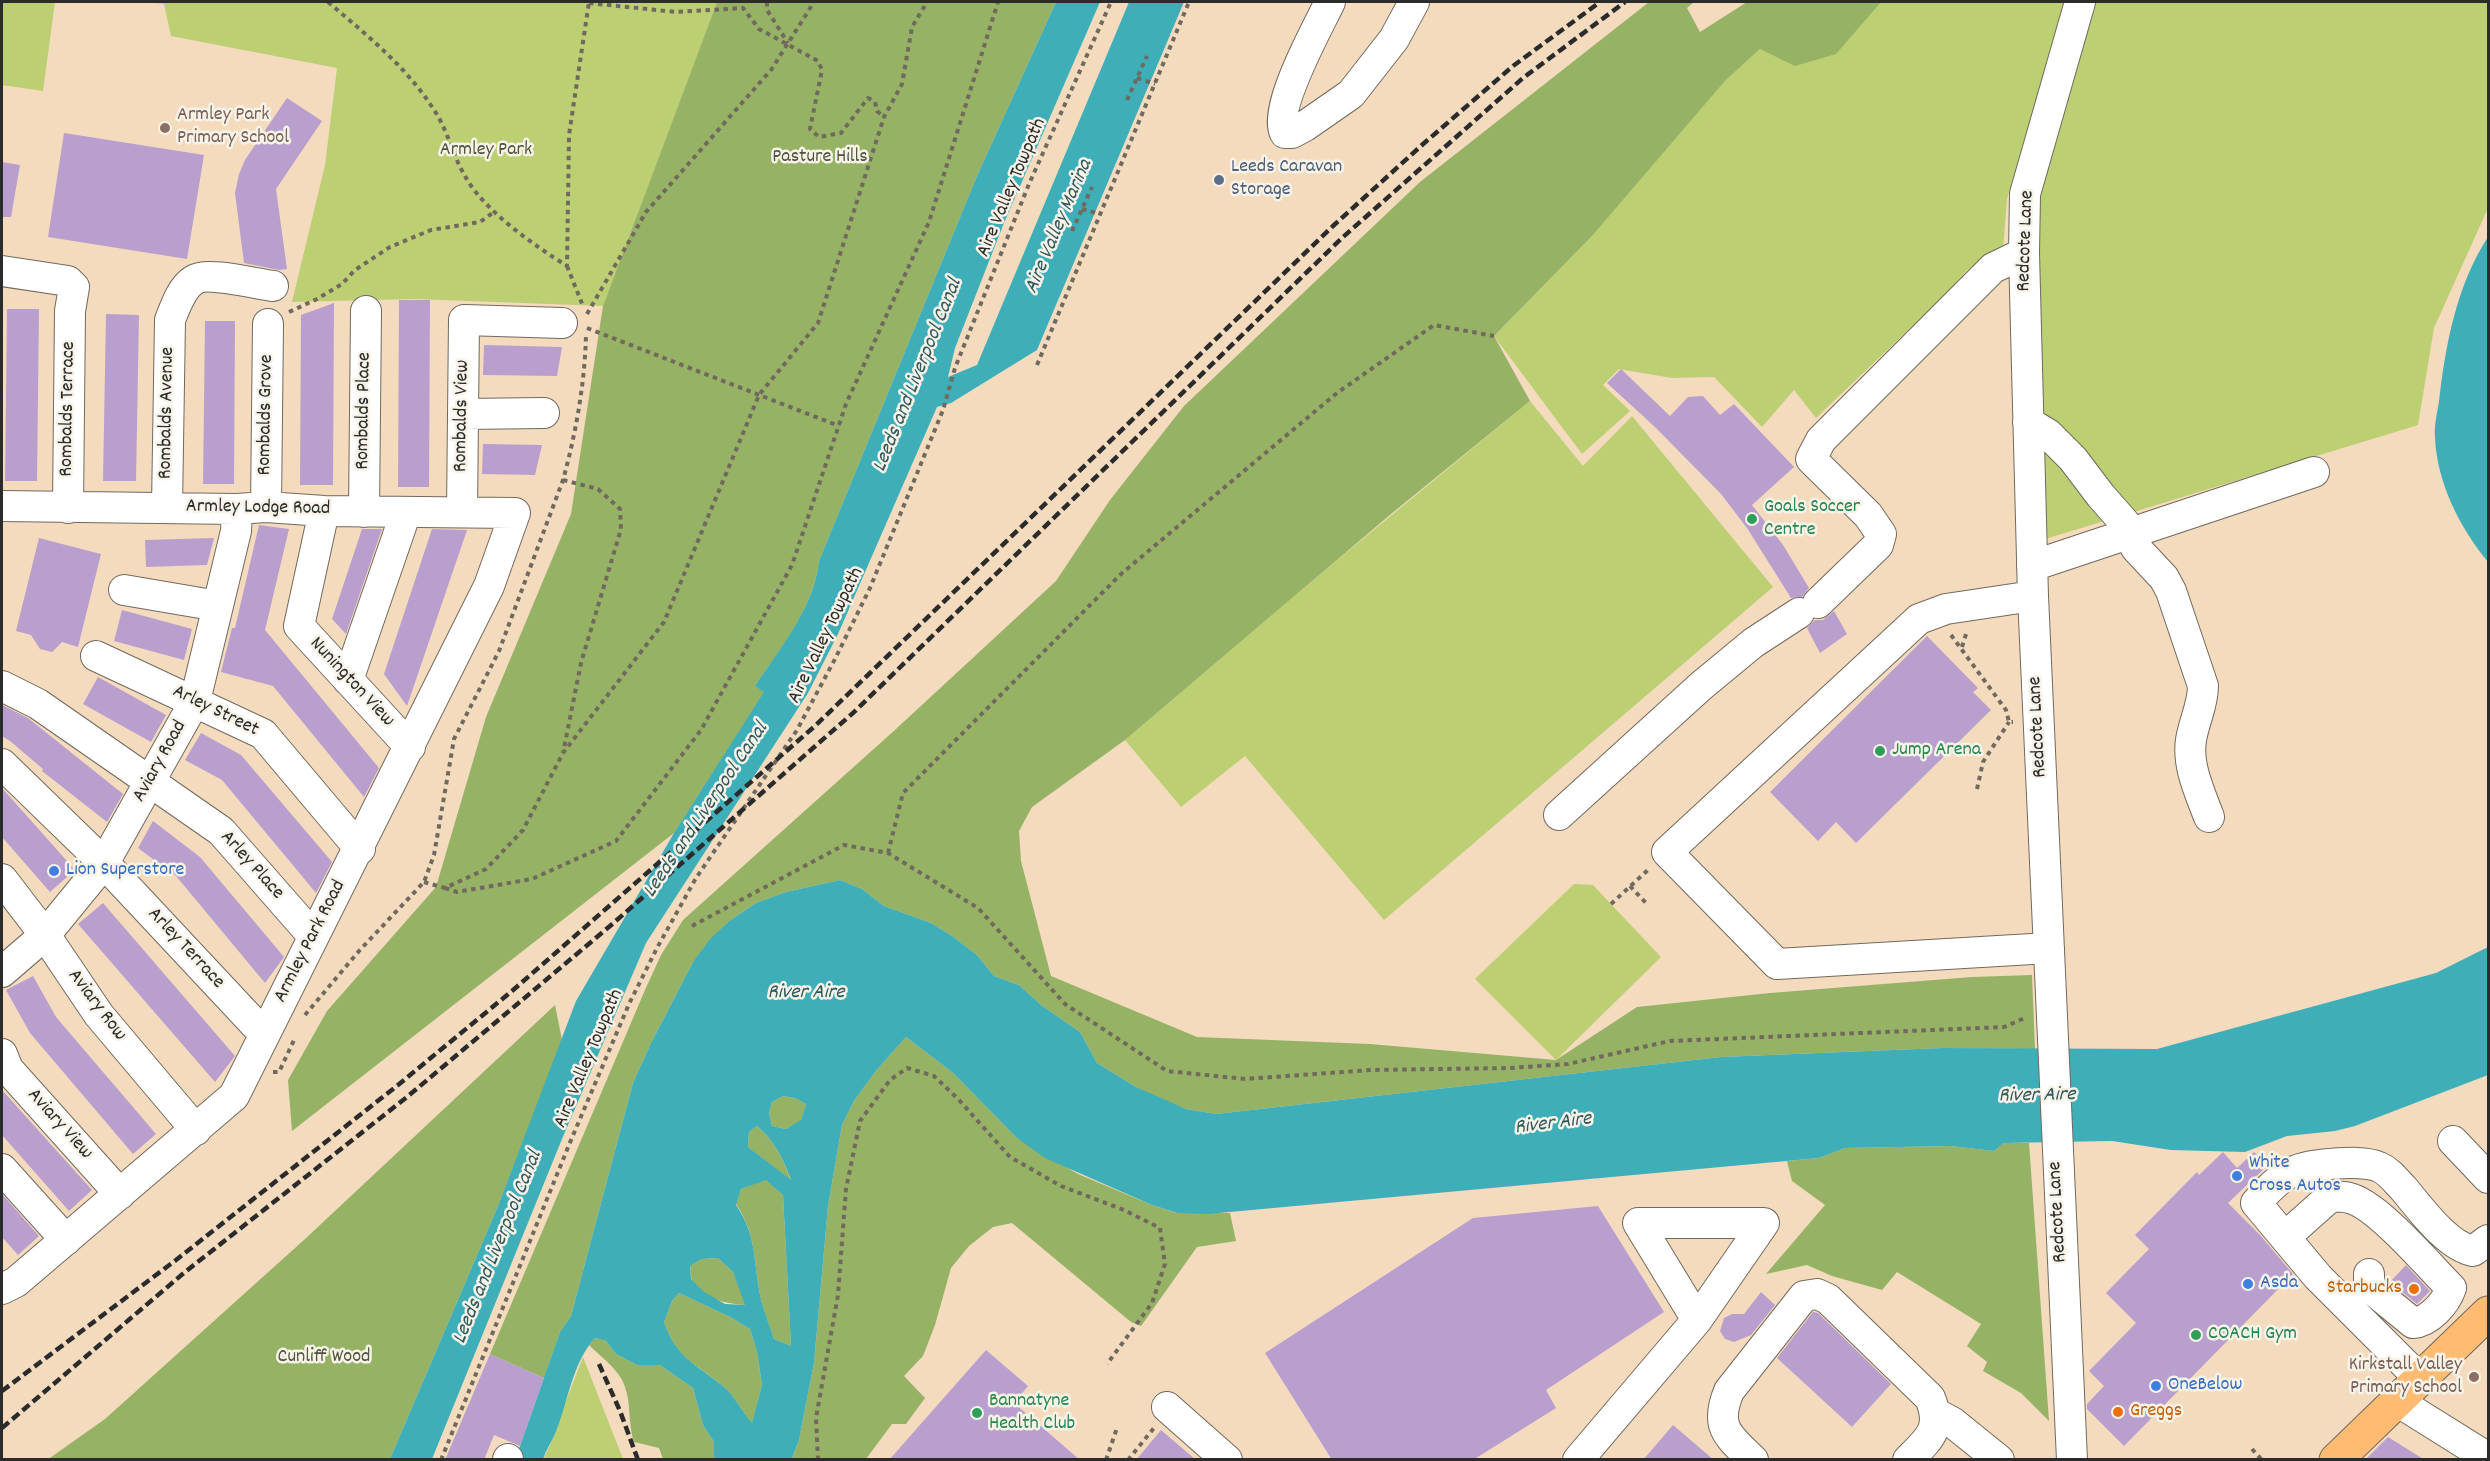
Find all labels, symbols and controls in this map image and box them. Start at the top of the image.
place label: Armley Park Primary School [177,104,289,151]
street label: Aire Valley Towpath [973,115,1053,261]
marker: Armley Park Primary School [158,121,172,135]
park label: Armley Park [440,139,532,163]
park label: Pasture Hills [772,146,868,170]
water label: Aire Valley Marina [1020,156,1100,298]
place label: Leeds Caravan Storage [1231,156,1342,203]
marker: Leeds Caravan Storage [1212,173,1226,187]
street label: Redcote Lane [2013,190,2041,292]
water label: Leeds and Liverpool Canal [869,276,969,476]
street label: Rombalds Terrace [56,341,82,477]
street label: Rombalds Avenue [155,347,181,479]
street label: Rombalds Place [352,352,378,470]
street label: Rombalds Grove [254,354,280,476]
street label: Rombalds View [450,360,476,472]
street label: Armley Lodge Road [186,496,330,522]
place label: Goals Soccer Centre [1764,496,1860,543]
marker: Goals Soccer Centre [1745,512,1759,526]
street label: Aire Valley Towpath [784,564,870,708]
street label: Nunington View [303,633,399,733]
street label: Redcote Lane [2024,676,2054,778]
street label: Arley Street [168,681,262,743]
street label: Aviary Road [129,717,193,807]
water label: Leeds and Liverpool Canal [639,719,775,903]
place label: Jump Arena [1892,739,1981,763]
marker: Jump Arena [1873,744,1887,758]
street label: Arley Place [214,827,288,905]
place label: Lion Superstore [66,859,184,883]
marker: Lion Superstore [47,864,61,878]
street label: Armley Park Road [270,877,352,1007]
street label: Arley Terrace [141,903,229,995]
street label: Aviary Row [61,965,131,1047]
water label: River Aire [767,981,845,1007]
street label: Aire Valley Towpath [550,986,630,1132]
water label: River Aire [1998,1084,2076,1110]
street label: Aviary View [21,1085,97,1165]
water label: River Aire [1513,1108,1593,1142]
water label: Leeds and Liverpool Canal [449,1148,549,1348]
place label: White Cross Autos [2249,1152,2341,1199]
street label: Redcote Lane [2044,1161,2074,1263]
marker: White Cross Autos [2230,1169,2244,1183]
place label: Asda [2260,1272,2298,1296]
marker: Asda [2241,1277,2255,1291]
place label: Starbucks [2327,1277,2402,1301]
marker: Starbucks [2407,1282,2421,1296]
place label: COACH Gym [2208,1323,2297,1347]
marker: COACH Gym [2189,1328,2203,1342]
park label: Cunliff Wood [278,1346,370,1370]
place label: Kirkstall Valley Primary School [2349,1354,2462,1401]
marker: Kirkstall Valley Primary School [2467,1370,2481,1384]
place label: OneBelow [2168,1374,2242,1398]
marker: OneBelow [2149,1379,2163,1393]
place label: Bannatyne Health Club [989,1390,1075,1437]
place label: Greggs [2130,1400,2182,1424]
marker: Greggs [2111,1405,2125,1419]
marker: Bannatyne Health Club [970,1406,984,1420]

